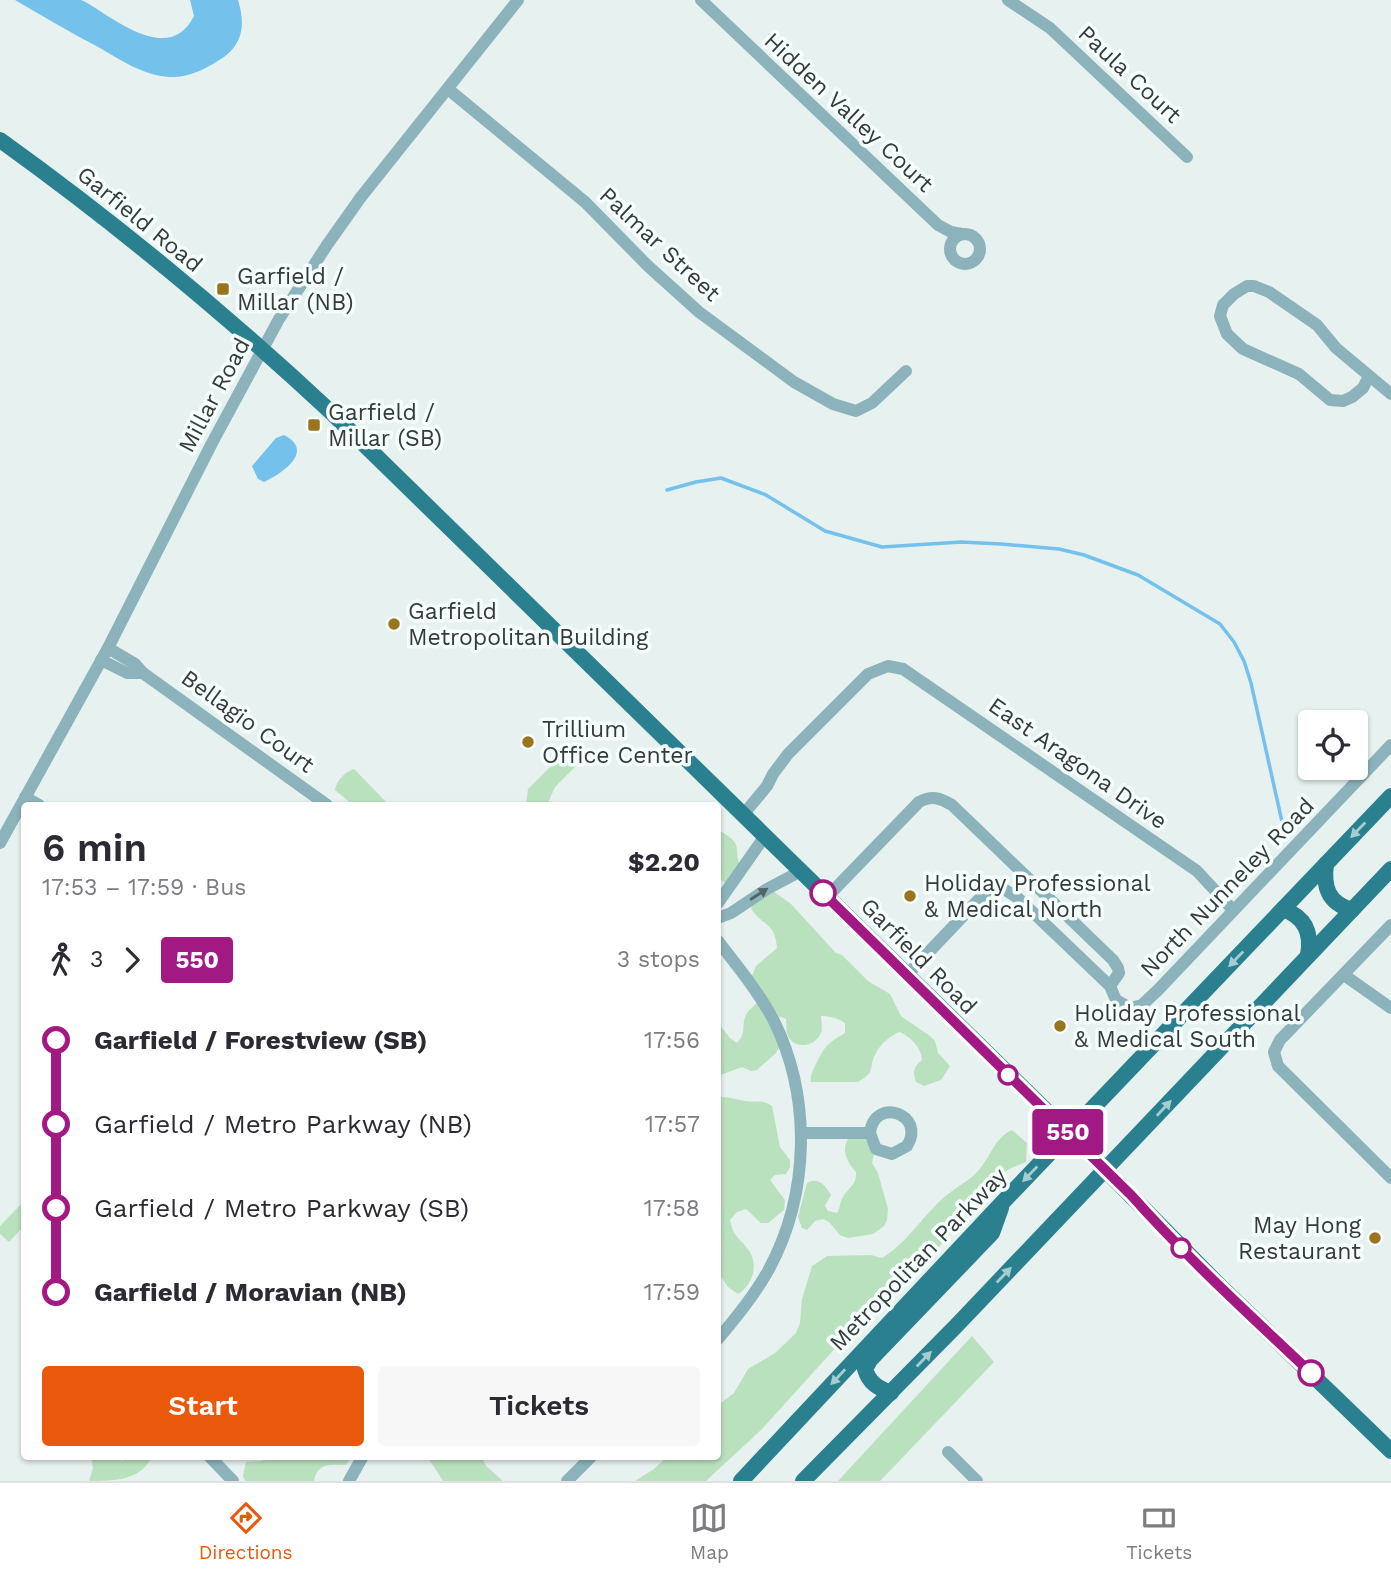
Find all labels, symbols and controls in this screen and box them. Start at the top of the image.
street label: Paula Court [1073,20,1187,129]
street label: Hidden Valley Court [759,27,939,198]
street label: Garfield Road [72,161,208,278]
street label: Palmar Street [594,182,726,307]
place label: Garfield / Millar (NB) [237,263,354,316]
marker: Garfield / Millar (NB) [215,281,231,297]
street label: Millar Road [173,333,256,457]
place label: Garfield / Millar (SB) [328,399,442,452]
marker: Garfield / Millar (SB) [306,417,322,433]
place label: Garfield Metropolitan Building [408,598,649,651]
marker: Garfield Metropolitan Building [386,616,402,632]
street label: Bellagio Court [176,664,320,779]
street label: East Aragona Drive [983,692,1172,835]
map controls [1298,710,1368,780]
button: locate [1298,710,1368,780]
place label: Trillium Office Center [542,716,693,769]
marker: Trillium Office Center [520,734,536,750]
street label: North Nunneley Road [1135,792,1320,983]
one-way arrow [1350,822,1367,839]
text: 6 min [42,826,147,870]
text: $2.20 [628,847,700,877]
place label: Holiday Professional & Medical North [924,870,1151,923]
text: 17:53 – 17:59 · Bus [42,874,246,901]
unlabelled marker [810,880,836,906]
one-way arrow [749,888,769,901]
marker: Holiday Professional & Medical North [902,888,918,904]
street label: Garfield Road [855,893,982,1020]
icon: walk [42,941,80,979]
icon: forward [113,941,151,979]
text: 3 [90,946,103,973]
text: 550 [175,946,219,974]
text: 3 stops [617,946,700,973]
one-way arrow [1228,950,1244,967]
place label: Holiday Professional & Medical South [1074,1000,1301,1053]
marker: Holiday Professional & Medical South [1052,1018,1068,1034]
text: Garfield / Forestview (SB) [94,1025,427,1055]
text: 17:56 [644,1027,700,1054]
unlabelled marker [998,1065,1018,1085]
one-way arrow [1155,1099,1172,1116]
text: Garfield / Metro Parkway (NB) [94,1109,472,1139]
line badge: 550 [1028,1109,1108,1155]
text: 17:57 [645,1111,700,1138]
text: 550 [1046,1118,1090,1146]
street label: Metropolitan Parkway [824,1162,1013,1356]
one-way arrow [1022,1166,1039,1183]
text: Garfield / Metro Parkway (SB) [94,1193,469,1223]
text: 17:58 [644,1195,700,1222]
place label: May Hong Restaurant [1238,1212,1362,1265]
marker: May Hong Restaurant [1367,1230,1383,1246]
unlabelled marker [1171,1238,1191,1258]
one-way arrow [995,1267,1011,1284]
text: Garfield / Moravian (NB) [94,1277,407,1307]
text: 17:59 [644,1279,700,1306]
one-way arrow [915,1351,931,1368]
unlabelled marker [1298,1360,1324,1386]
button: Start [42,1366,364,1446]
button: Tickets [378,1366,700,1446]
one-way arrow [830,1368,846,1385]
tab: Directions [199,1499,293,1564]
tab: Map [690,1499,729,1564]
tab: Tickets [1126,1499,1192,1564]

